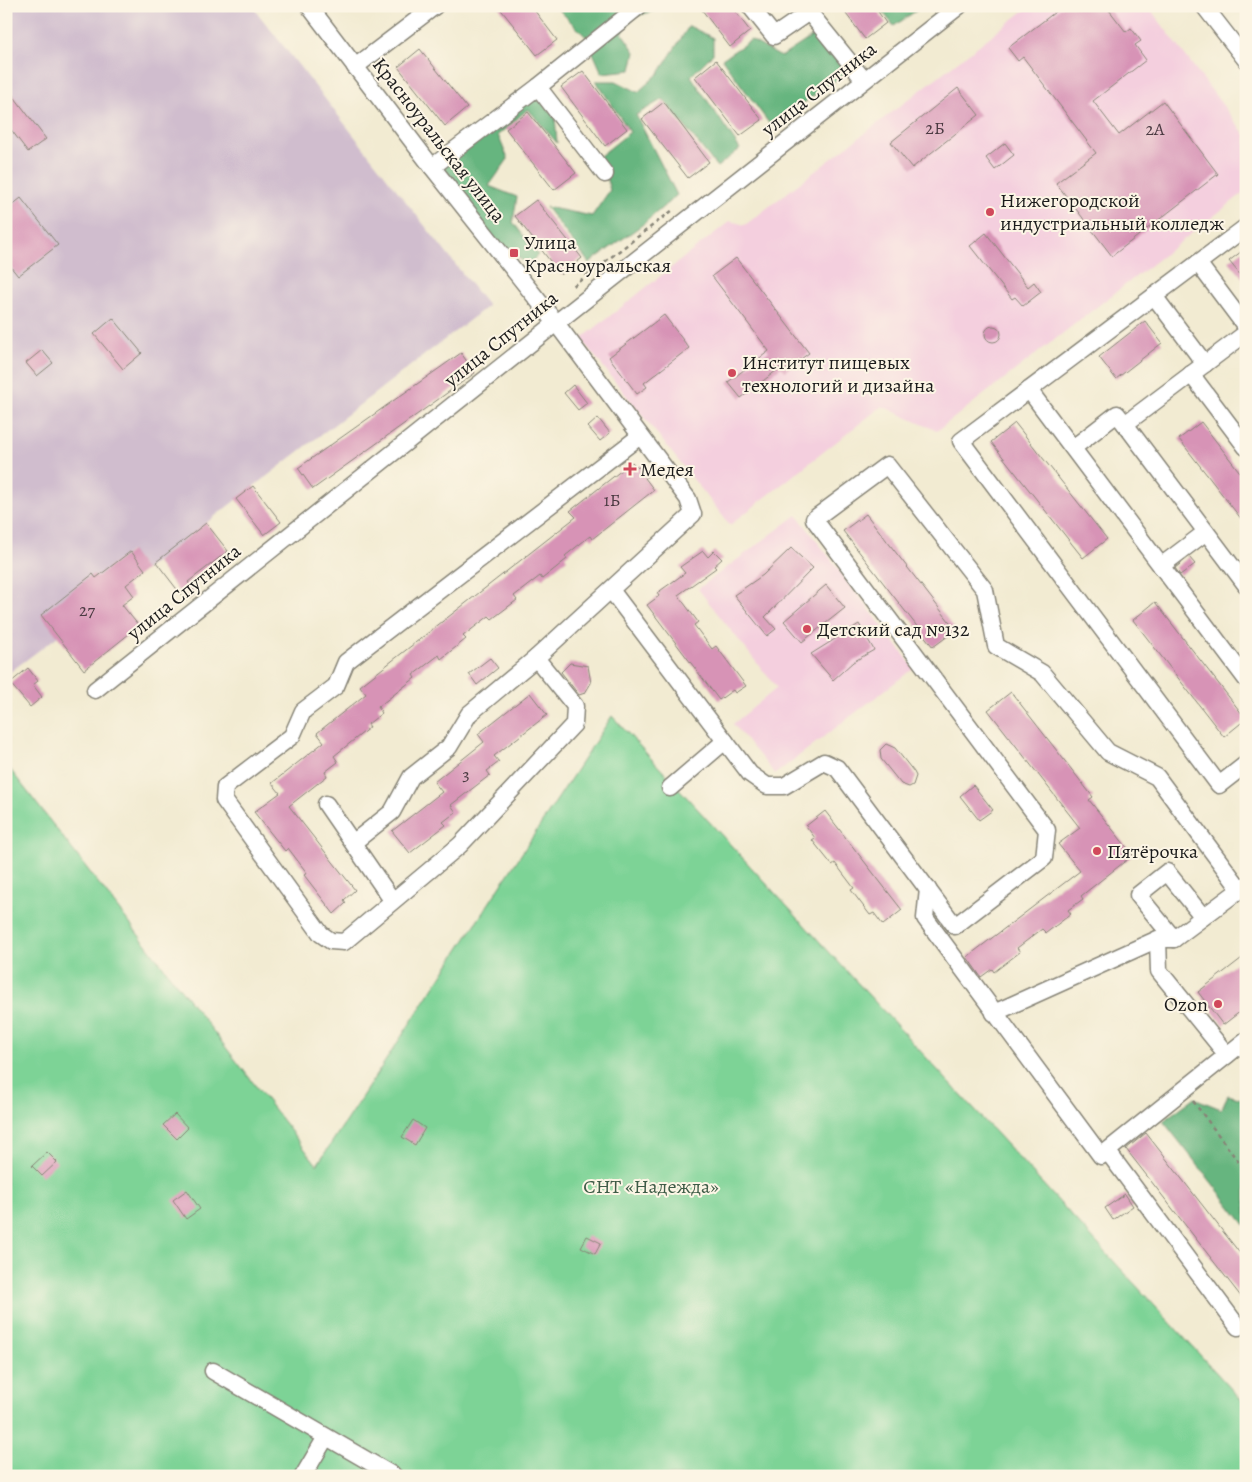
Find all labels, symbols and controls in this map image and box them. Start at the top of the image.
street label: улица Спутника [755,35,883,143]
street label: Красноуральская улица [366,52,512,229]
house number: 2Б [925,116,945,140]
house number: 2А [1145,117,1165,141]
place label: Нижегородской индустриальный колледж [1000,187,1224,237]
marker: Нижегородской индустриальный колледж [984,206,996,218]
place label: Улица Красноуральская [524,229,671,279]
marker: Улица Красноуральская [508,247,520,259]
street label: улица Спутника [438,284,564,394]
place label: Институт пищевых технологий и дизайна [742,349,935,399]
marker: Институт пищевых технологий и дизайна [726,367,738,379]
place label: Медея [640,456,694,483]
marker: Медея [624,463,636,475]
house number: 1Б [604,488,620,512]
street label: улица Спутника [121,537,247,647]
house number: 27 [79,598,95,622]
place label: Детский сад №132 [817,616,970,643]
marker: Детский сад №132 [801,623,813,635]
house number: 3 [462,762,470,786]
place label: Пятёрочка [1107,838,1199,865]
marker: Пятёрочка [1091,845,1103,857]
place label: Ozon [1164,991,1208,1018]
marker: Ozon [1212,998,1224,1010]
park label: СНТ «Надежда» [583,1173,719,1200]

